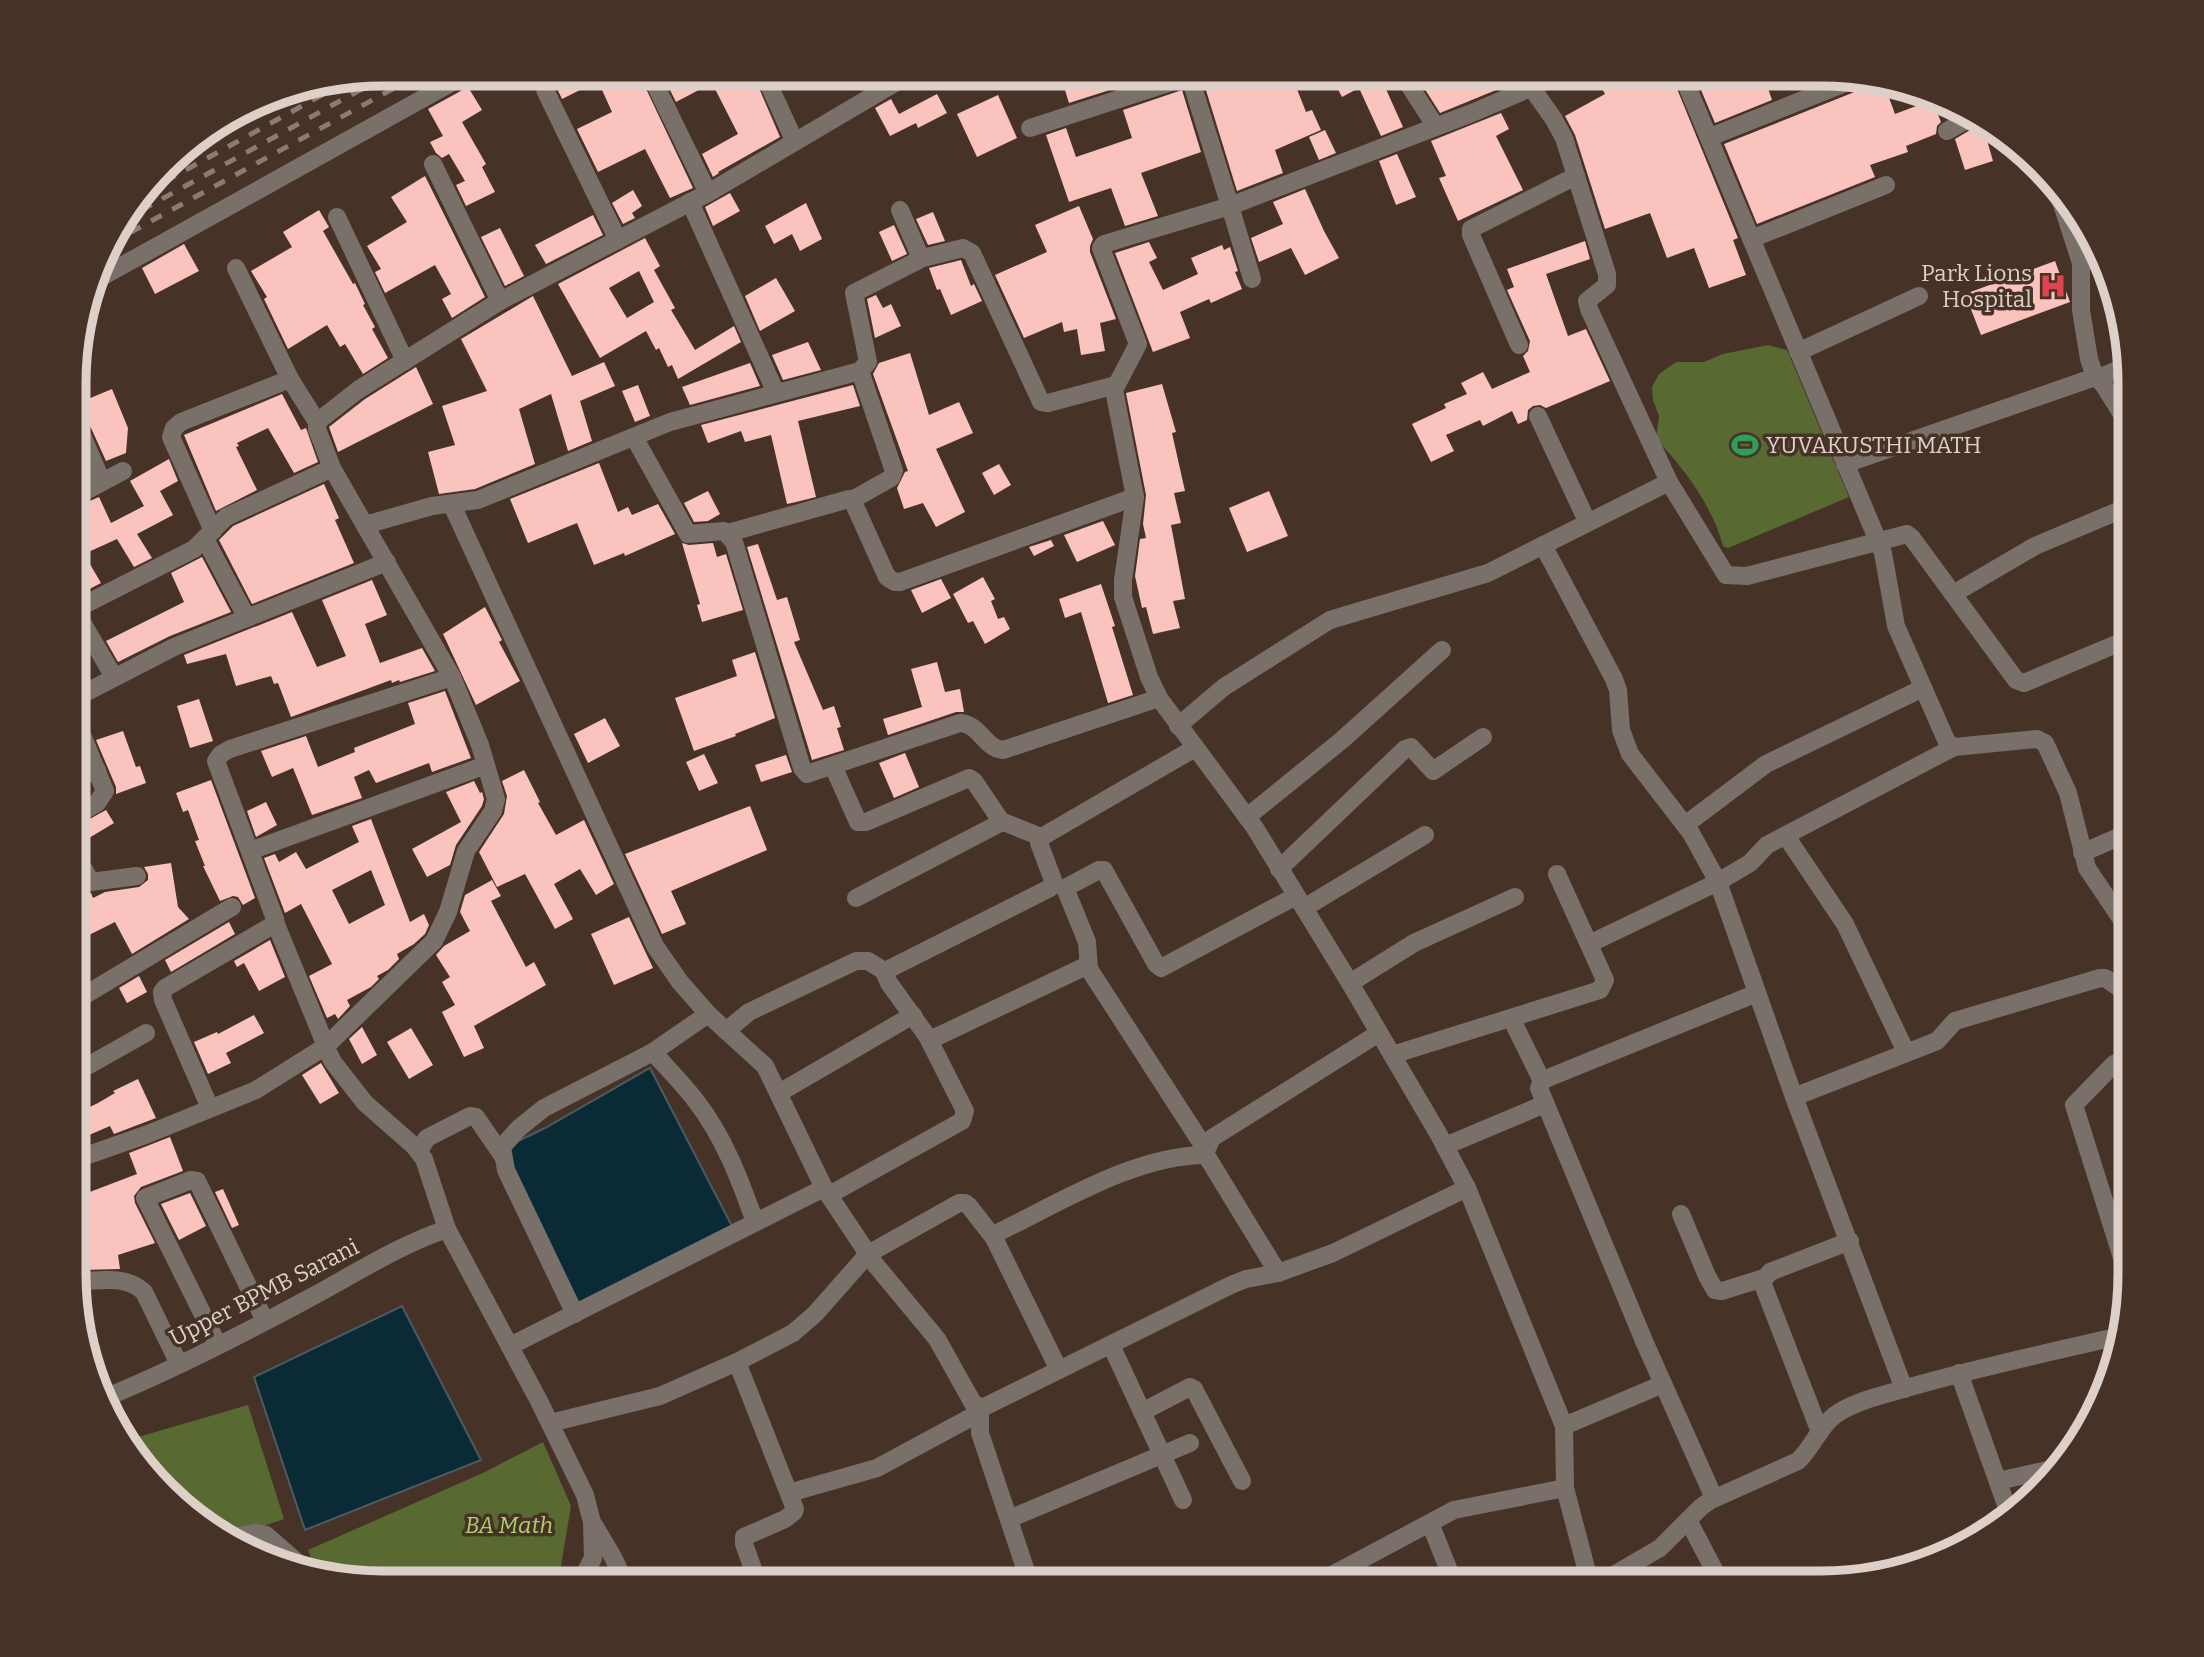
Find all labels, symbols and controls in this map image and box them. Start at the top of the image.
place label: Park Lions Hospital [1921,259,2032,313]
hospital icon: Park Lions Hospital [2038,271,2068,301]
sports icon: YUVAKUSTHI MATH [1730,430,1760,460]
place label: YUVAKUSTHI MATH [1766,431,1982,459]
street label: Upper BPMB Sarani [165,1232,363,1352]
park label: BA Math [465,1511,553,1539]

